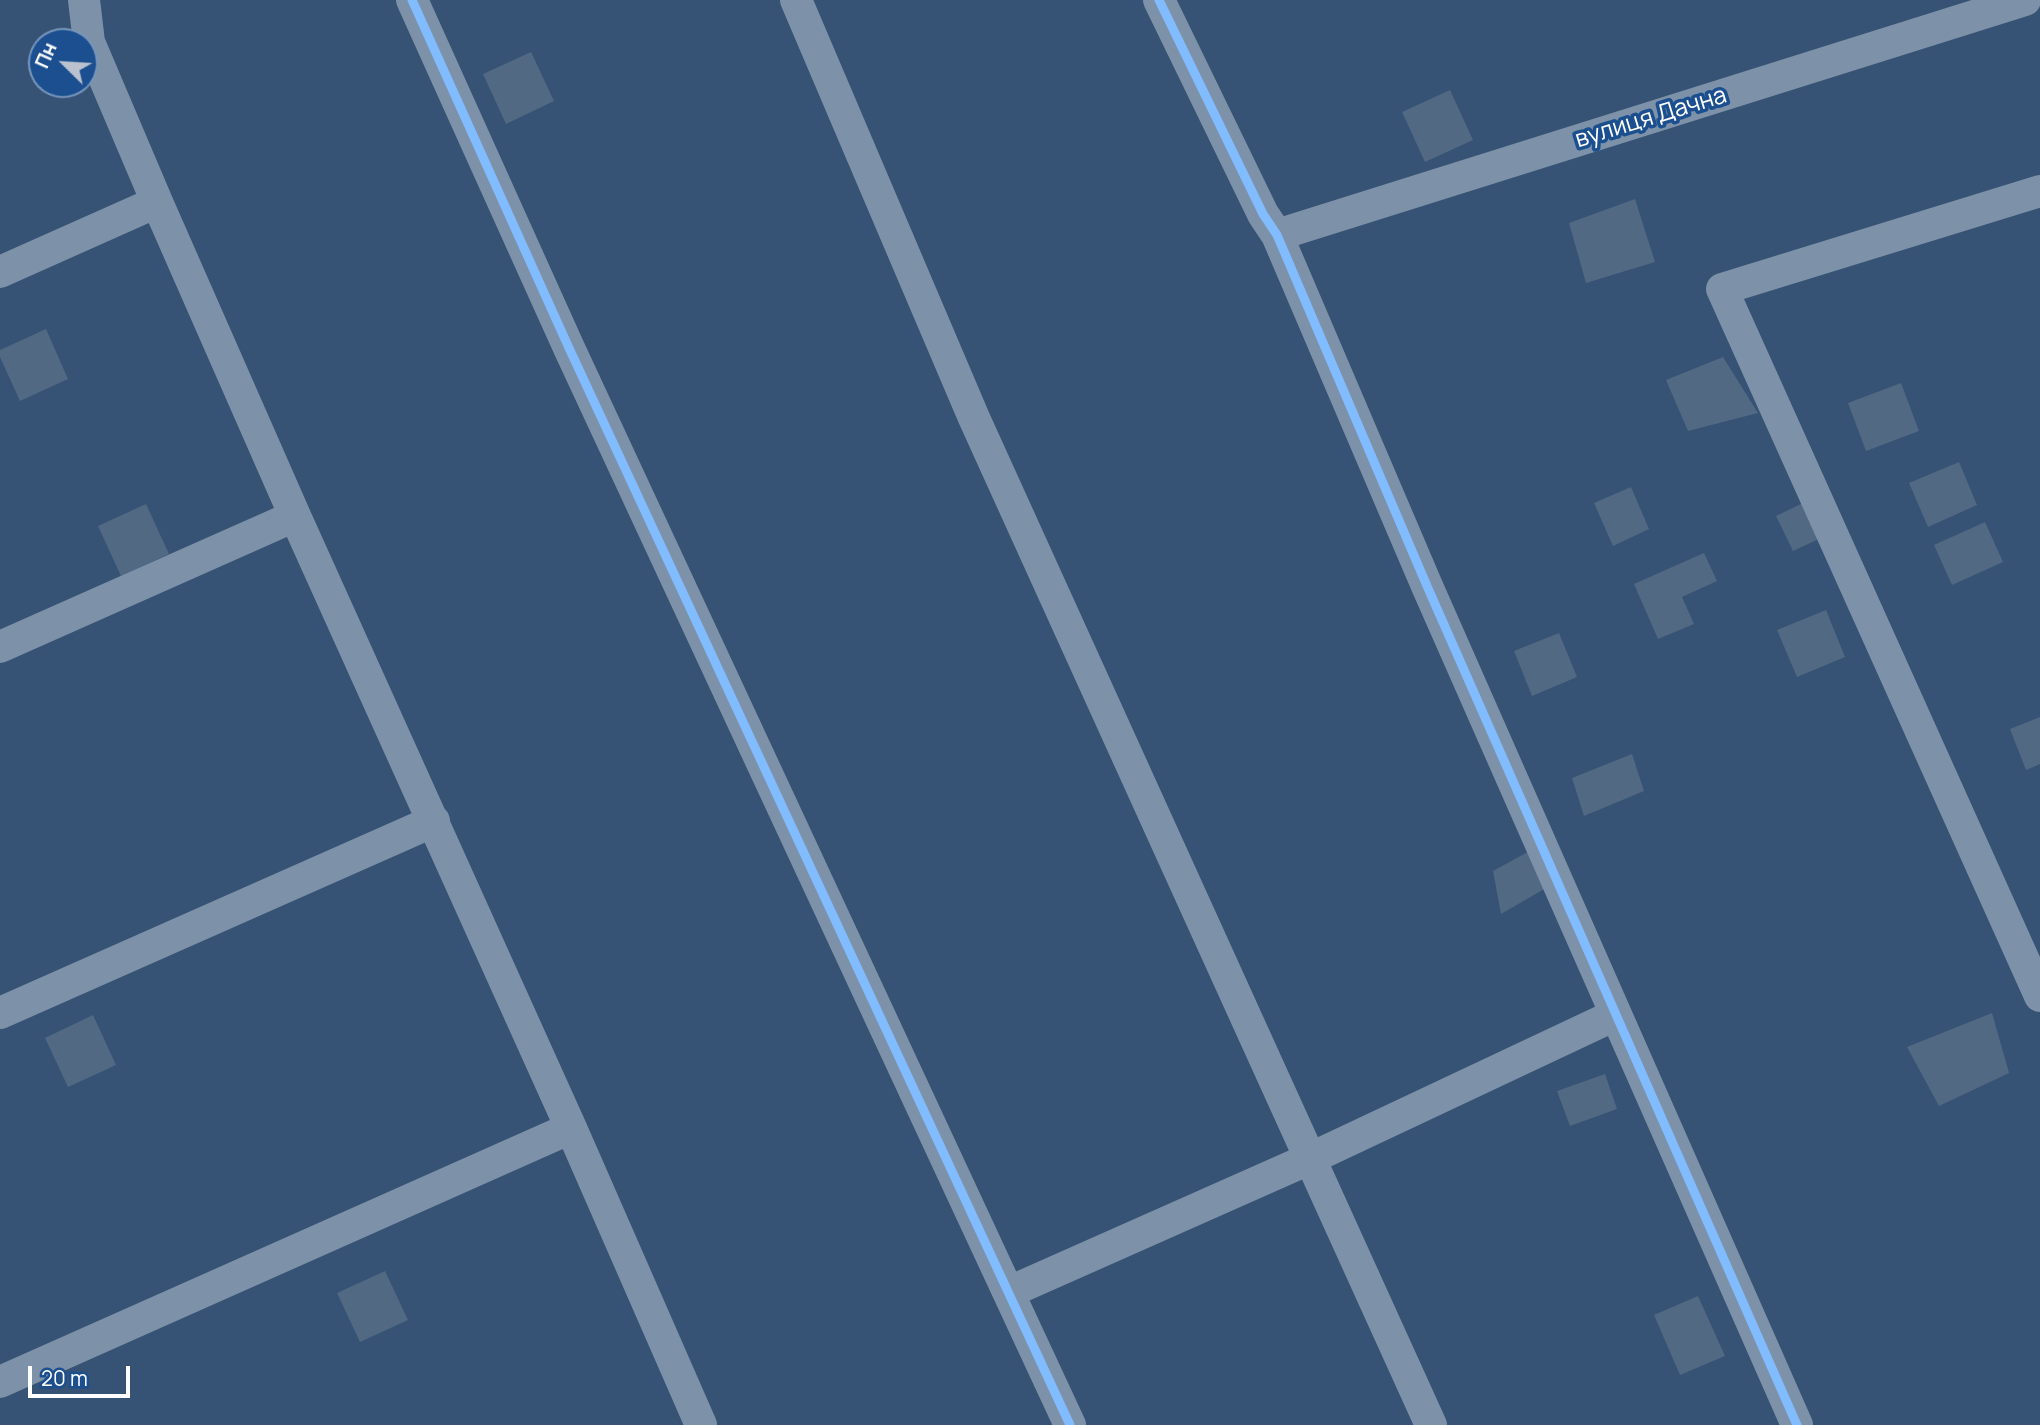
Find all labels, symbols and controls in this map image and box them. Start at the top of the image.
north arrow [28,28,98,98]
text: Пн [29,38,63,72]
street label: вулиця Дачна [1572,81,1730,155]
scale bar [32,1352,133,1396]
text: 20 m [41,1364,88,1392]

